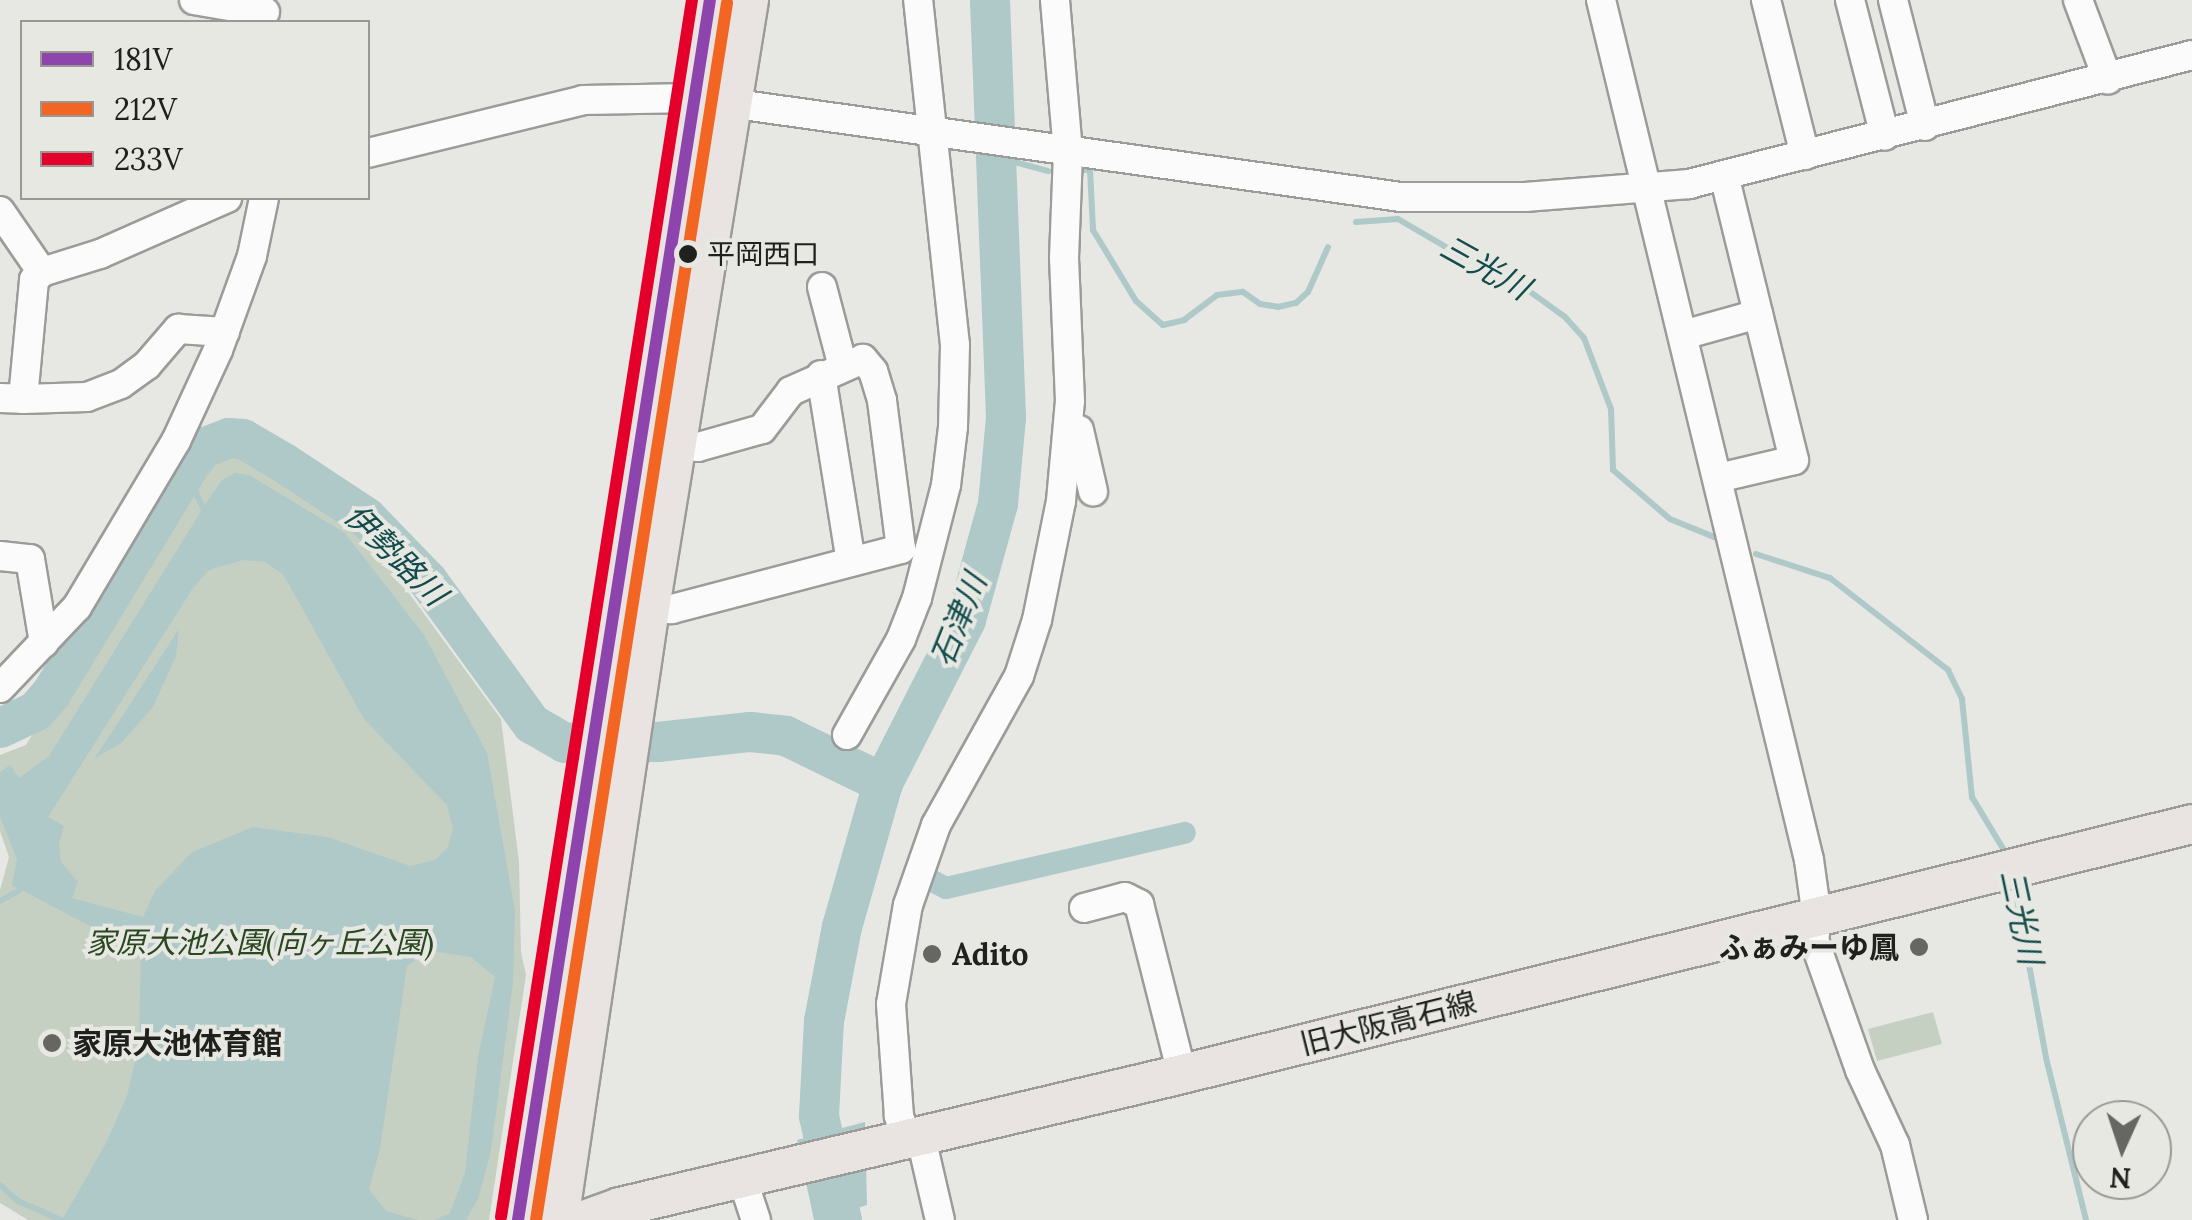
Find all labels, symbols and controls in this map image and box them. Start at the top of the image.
legend [20,20,370,200]
text: 181V [114,40,172,78]
text: 212V [114,90,177,128]
text: 233V [114,140,183,178]
water label: 三光川 [1434,228,1536,308]
place label: 平岡西口 [707,237,819,271]
marker: 平岡西口 [678,244,698,264]
water label: 伊勢路川 [336,496,454,614]
water label: 石津川 [923,568,995,672]
water label: 三光川 [1992,866,2050,968]
park label: 家原大池公園(向ヶ丘公園) [86,924,434,960]
place label: ふぁみーゆ鳳 [1719,929,1899,965]
place label: Adito [952,936,1029,972]
marker: ふぁみーゆ鳳 [1908,936,1930,958]
marker: Adito [921,943,943,965]
street label: 旧大阪高石線 [1296,984,1480,1062]
place label: 家原大池体育館 [72,1025,282,1061]
marker: 家原大池体育館 [41,1032,63,1054]
north arrow [2072,1100,2172,1200]
text: N [2109,1159,2132,1197]

